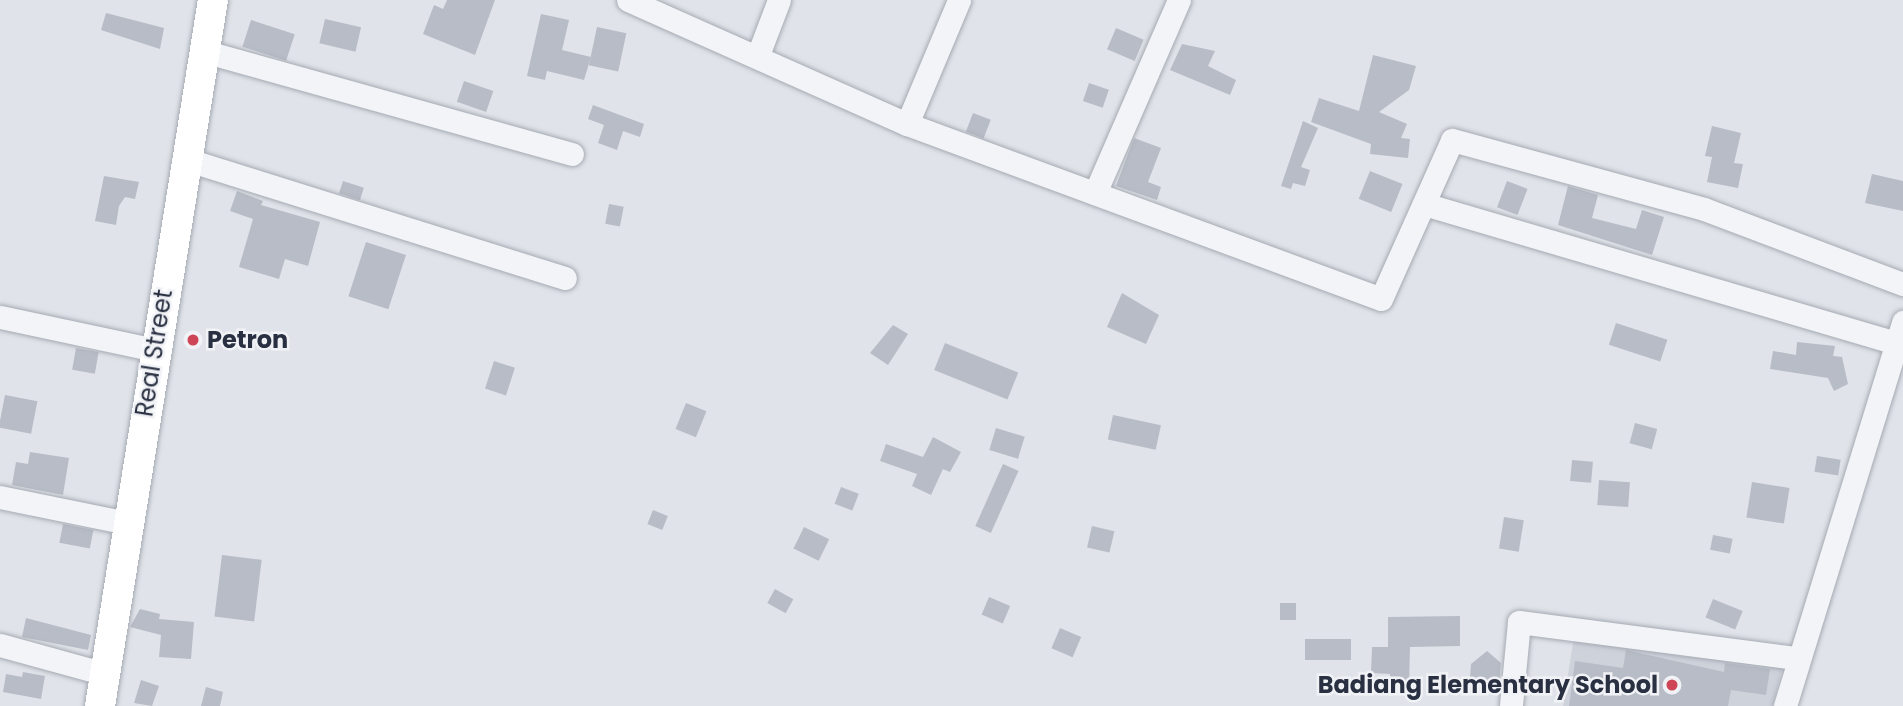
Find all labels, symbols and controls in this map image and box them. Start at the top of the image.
street label: Real Street [130,287,178,419]
place label: Petron [207,326,288,354]
marker: Petron [185,332,201,348]
place label: Badiang Elementary School [1318,671,1658,699]
marker: Badiang Elementary School [1664,677,1680,693]

